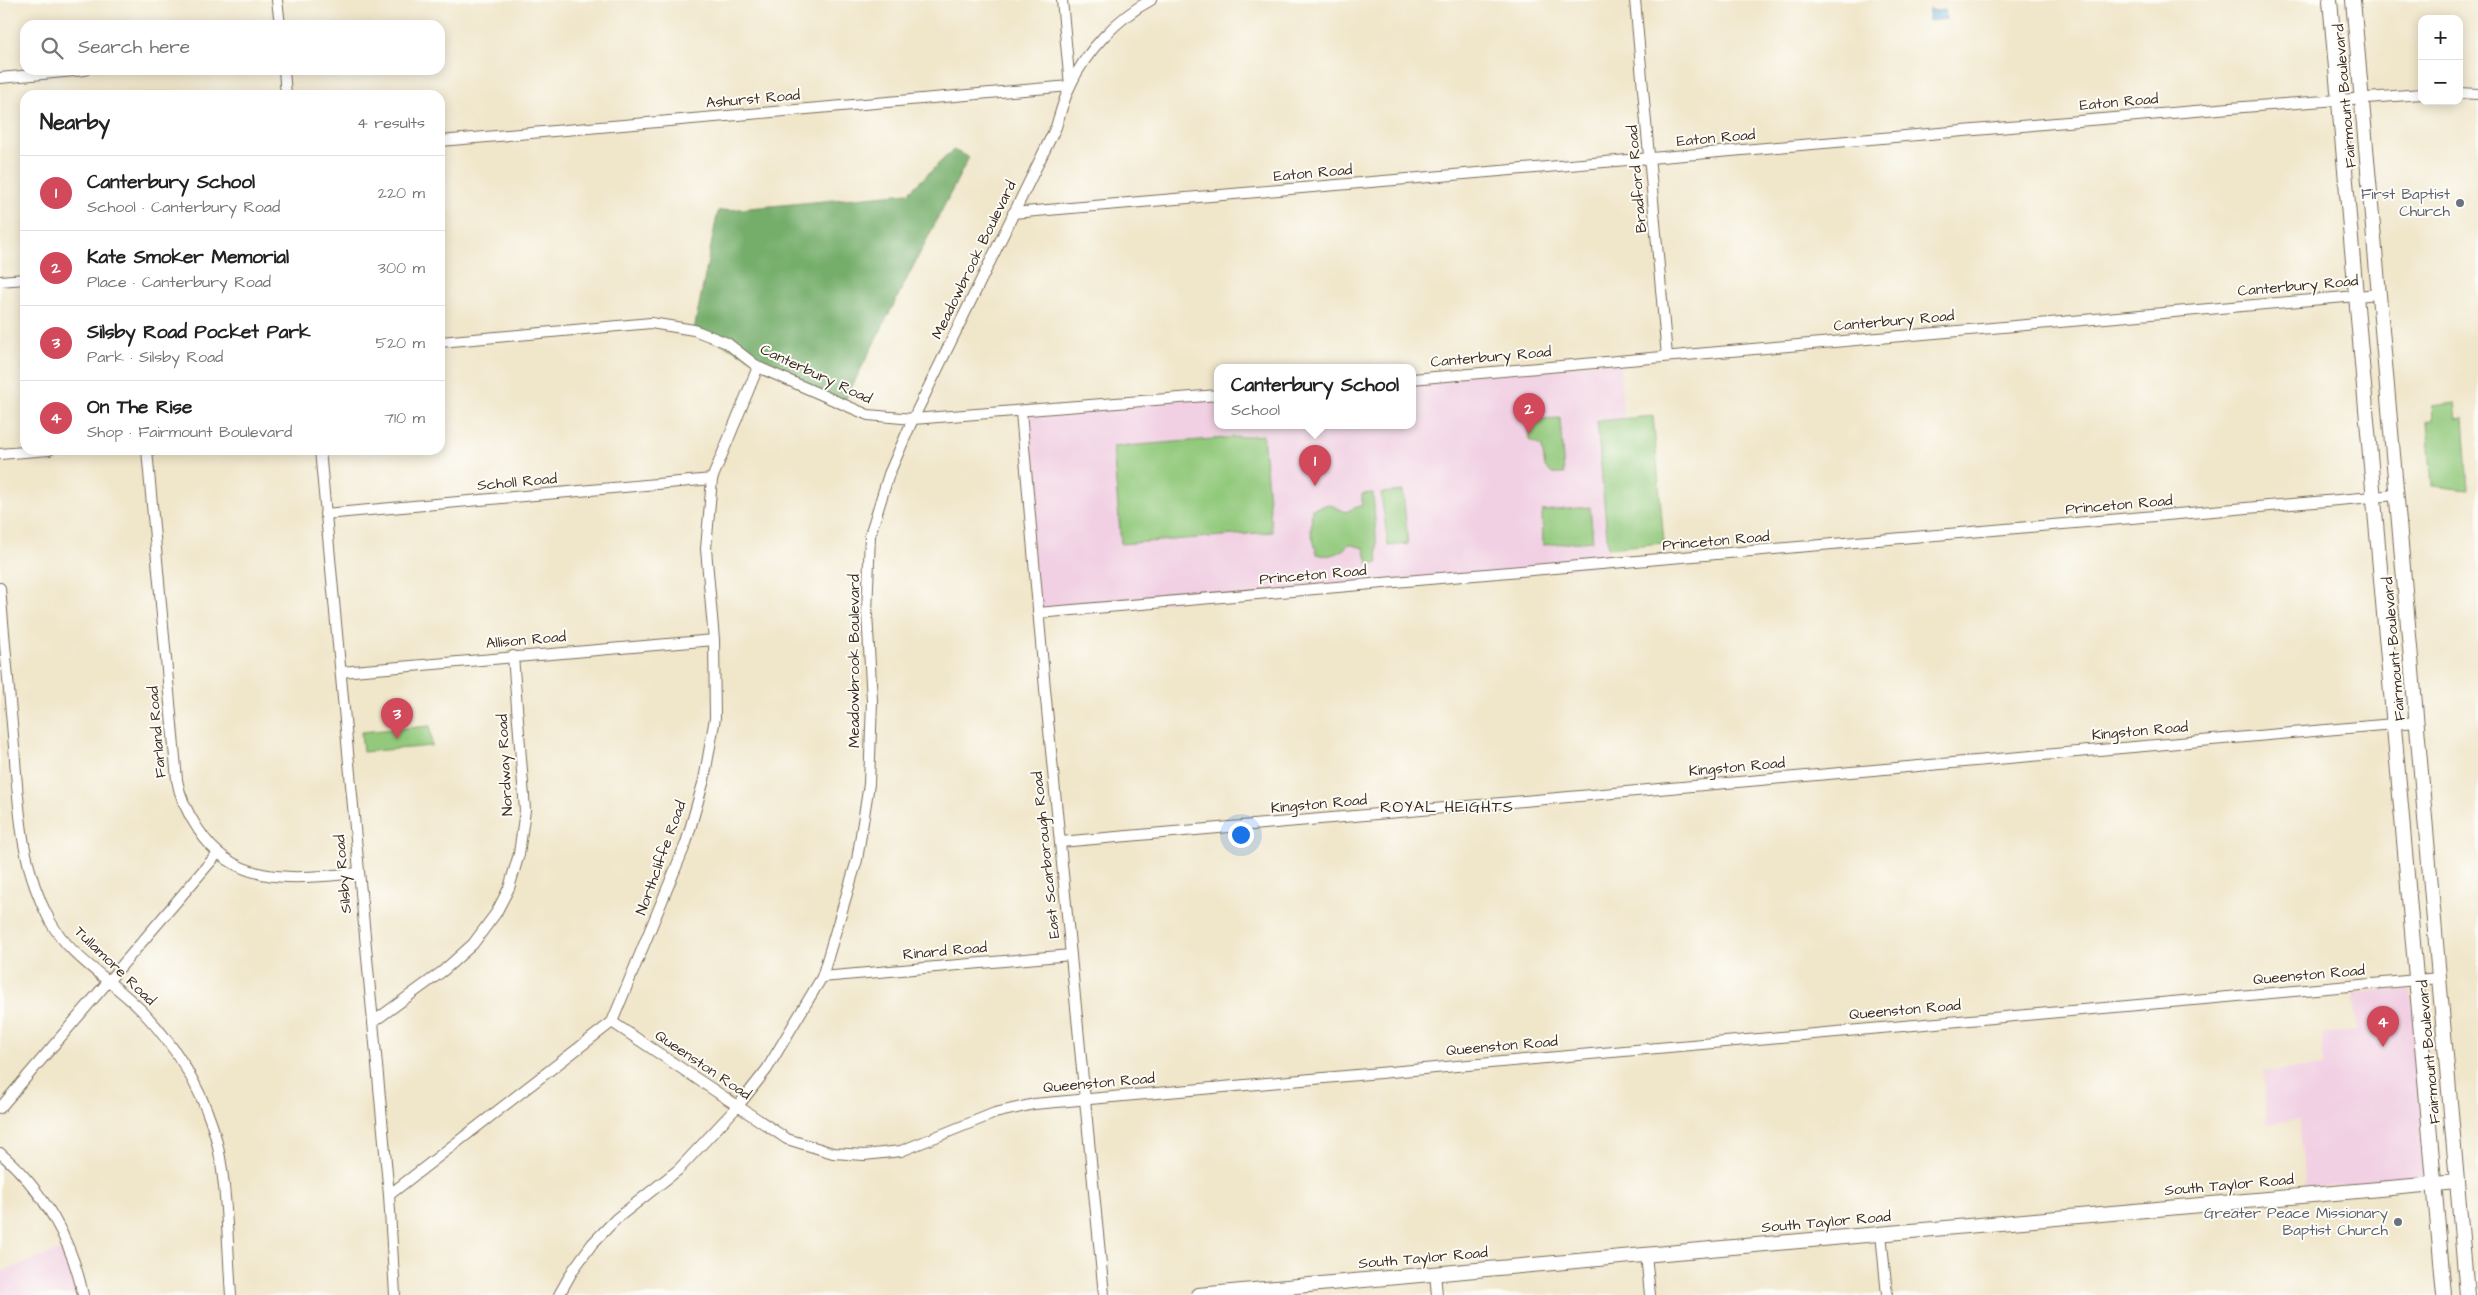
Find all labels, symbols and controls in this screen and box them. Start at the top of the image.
map controls [2418,15,2463,105]
button: + [2418,15,2463,60]
search box [20,20,445,75]
street label: Fairmount Boulevard [2328,23,2362,169]
icon: search [38,34,66,62]
text: Search here [78,34,190,61]
button: − [2418,60,2463,105]
street label: Ashurst Road [705,84,801,114]
street label: Eaton Road [2079,88,2160,116]
text: Nearby [40,108,110,137]
text: 4 results [357,112,425,134]
street label: Bradford Road [1622,124,1652,234]
street label: Eaton Road [1676,124,1757,152]
street label: Eaton Road [1273,159,1354,187]
text: Canterbury School [87,169,255,196]
street label: Meadowbrook Boulevard [926,177,1022,343]
text: 1 [55,182,57,204]
text: 220 m [378,182,425,204]
place label: First Baptist Church [2361,184,2451,222]
text: School · Canterbury Road [87,196,280,218]
marker: First Baptist Church [2454,197,2466,209]
text: Kate Smoker Memorial [87,244,289,271]
text: 2 [51,257,61,279]
text: 300 m [378,257,425,279]
street label: Canterbury Road [2237,270,2360,303]
text: Place · Canterbury Road [87,271,271,293]
street label: Canterbury Road [1833,305,1956,338]
text: Silsby Road Pocket Park [87,319,311,346]
text: 3 [52,332,60,354]
text: 520 m [376,332,425,354]
street label: Canterbury Road [756,339,876,410]
street label: Canterbury Road [1430,341,1553,374]
text: Park · Silsby Road [87,346,223,368]
popup [1214,364,1416,429]
text: Canterbury School [1231,372,1399,399]
pin: 2 [1513,393,1545,434]
text: On The Rise [87,394,192,421]
text: School [1231,399,1280,421]
text: 4 [51,407,61,429]
text: 710 m [384,407,425,429]
text: Shop · Fairmount Boulevard [87,421,292,443]
pin: 1 [1299,445,1331,486]
street label: Scholl Road [476,468,558,496]
street label: Princeton Road [2064,490,2174,520]
street label: Princeton Road [1661,526,1771,556]
street label: Princeton Road [1258,560,1368,590]
street label: Meadowbrook Boulevard [844,574,865,748]
street label: Fairmount Boulevard [2377,576,2411,722]
street label: Allison Road [485,626,567,654]
street label: Farland Road [143,685,171,779]
pin: 3 [381,698,413,739]
street label: Nordway Road [492,713,519,817]
street label: Kingston Road [2091,716,2189,747]
street label: Kingston Road [1688,752,1786,783]
street label: East Scarborough Road [1027,770,1066,940]
street label: Kingston Road [1270,789,1368,820]
district label: ROYAL HEIGHTS [1380,796,1514,818]
street label: Northcliffe Road [631,798,692,918]
your location [1228,822,1254,848]
street label: Silsby Road [329,833,358,914]
street label: Tullamore Road [69,922,161,1011]
street label: Rinard Road [902,937,988,965]
street label: Queenston Road [2252,960,2366,990]
street label: Fairmount Boulevard [2412,979,2446,1125]
street label: Queenston Road [1848,995,1962,1025]
pin: 4 [2367,1006,2399,1047]
street label: Queenston Road [651,1025,756,1105]
street label: Queenston Road [1445,1031,1559,1061]
street label: Queenston Road [1042,1068,1156,1098]
street label: South Taylor Road [2163,1169,2295,1202]
place label: Greater Peace Missionary Baptist Church [2204,1203,2389,1241]
street label: South Taylor Road [1760,1206,1892,1239]
marker: Greater Peace Missionary Baptist Church [2392,1216,2404,1228]
street label: South Taylor Road [1357,1242,1489,1275]

